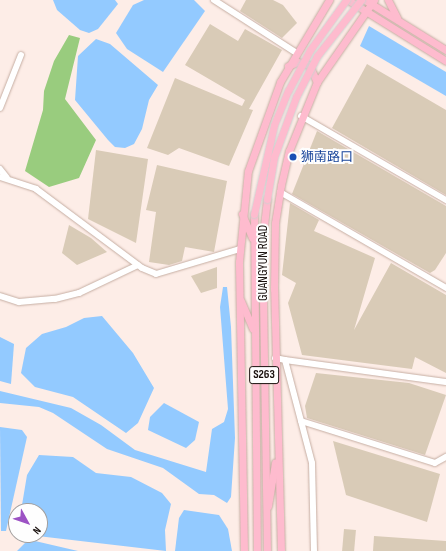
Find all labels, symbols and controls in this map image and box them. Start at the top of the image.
place label: 狮南路口 [301,149,353,165]
marker: 狮南路口 [288,152,298,162]
street label: GUANGYUN ROAD [255,225,271,301]
road number: S263 [249,365,279,385]
north arrow [8,503,48,543]
text: N [30,524,44,537]

